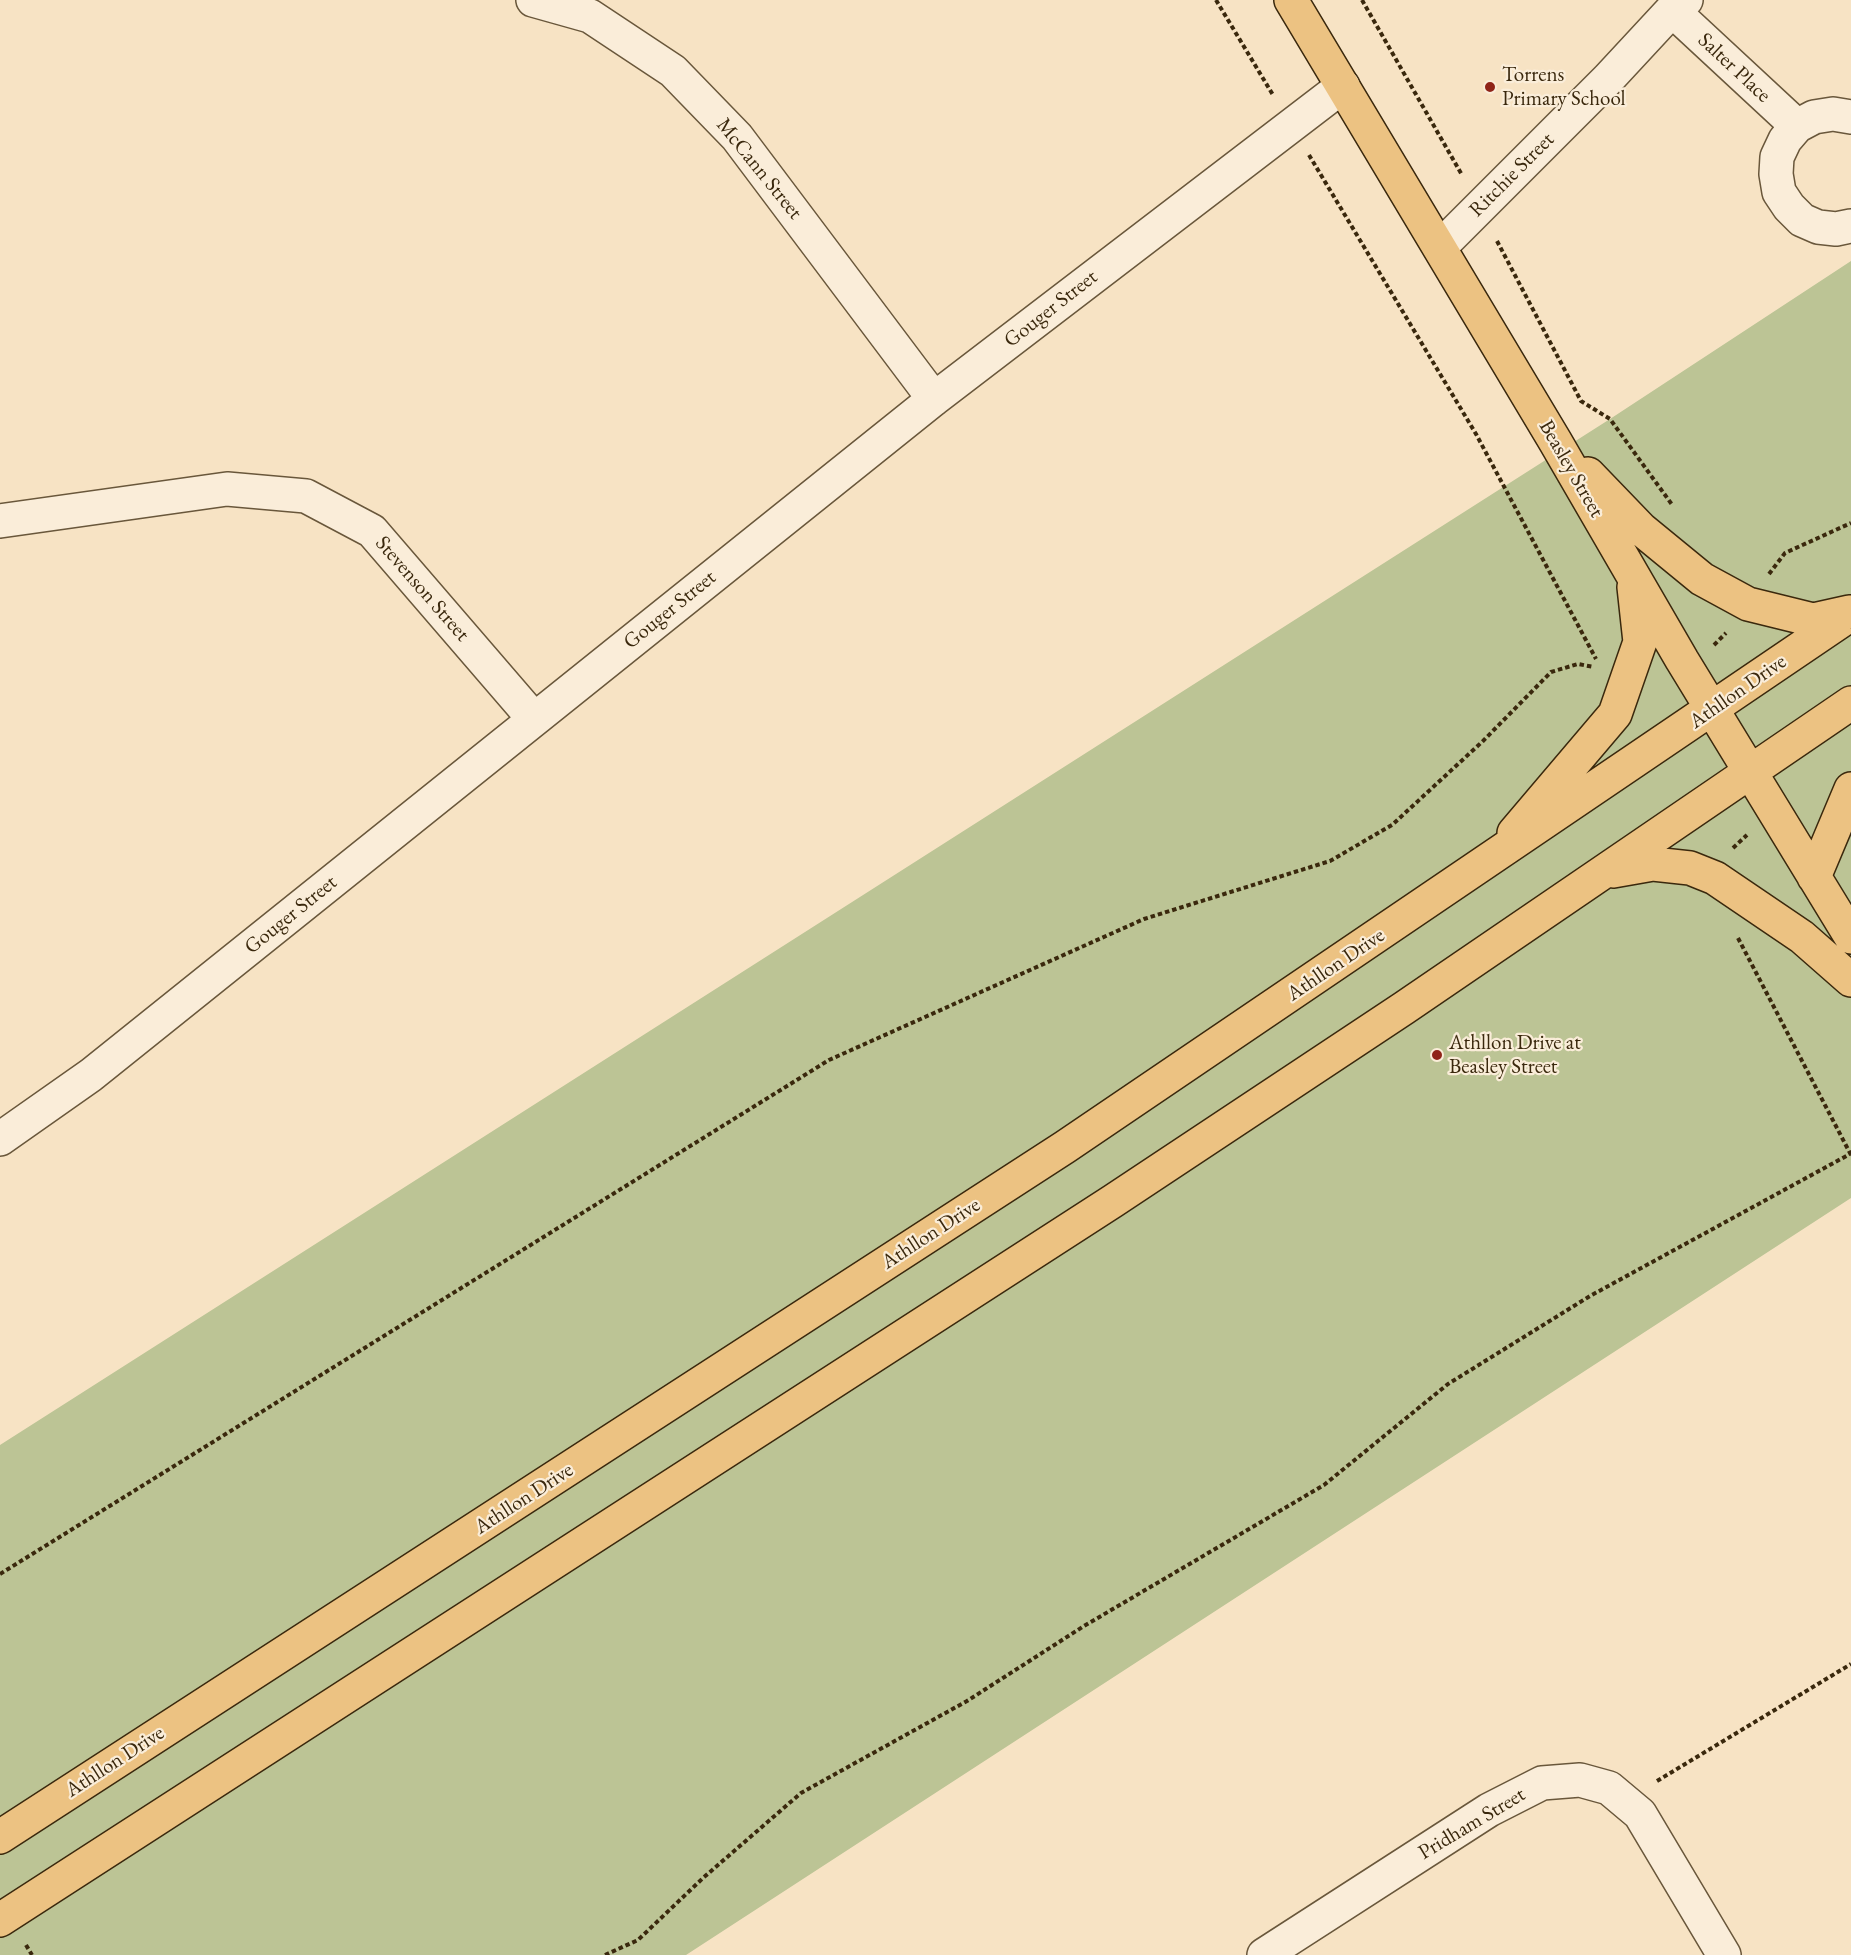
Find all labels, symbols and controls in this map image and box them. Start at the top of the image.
street label: Salter Place [1692,28,1776,108]
place label: Torrens Primary School [1502,62,1626,112]
marker: Torrens Primary School [1483,80,1497,94]
street label: McCann Street [711,113,807,225]
street label: Ritchie Street [1464,127,1560,223]
street label: Gouger Street [999,265,1103,353]
street label: Beasley Street [1533,416,1609,522]
street label: Stevenson Street [369,531,475,647]
street label: Gouger Street [619,565,721,655]
street label: Athllon Drive [1685,649,1791,735]
street label: Gouger Street [240,870,342,960]
street label: Athllon Drive [1282,923,1390,1007]
place label: Athllon Drive at Beasley Street [1449,1030,1581,1080]
marker: Athllon Drive at Beasley Street [1430,1048,1444,1062]
street label: Athllon Drive [877,1193,985,1275]
street label: Athllon Drive [470,1458,578,1540]
street label: Athllon Drive [61,1721,169,1803]
street label: Pridham Street [1414,1782,1530,1866]

